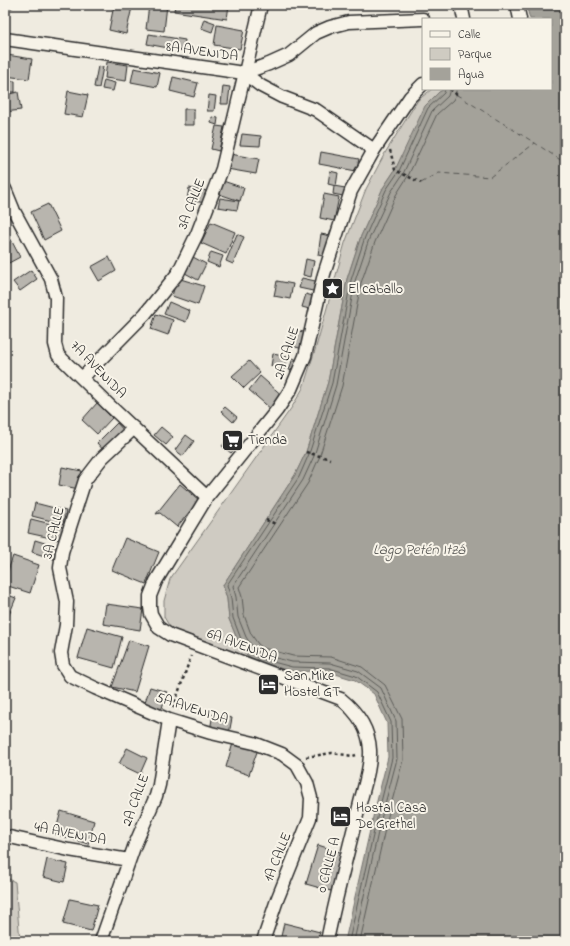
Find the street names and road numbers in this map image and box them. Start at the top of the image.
street label: 8A AVENIDA [165,37,239,67]
street label: 3A CALLE [173,175,211,233]
street label: 2A CALLE [269,324,305,382]
street label: 7A AVENIDA [65,336,131,404]
street label: 3A CALLE [37,505,71,561]
street label: 6A AVENIDA [204,624,280,668]
street label: 5A AVENIDA [153,687,231,731]
street label: 2A CALLE [117,771,155,829]
street label: 4A AVENIDA [32,817,108,851]
street label: 1A CALLE [259,829,297,885]
street label: 0 CALLE A [312,835,346,895]

